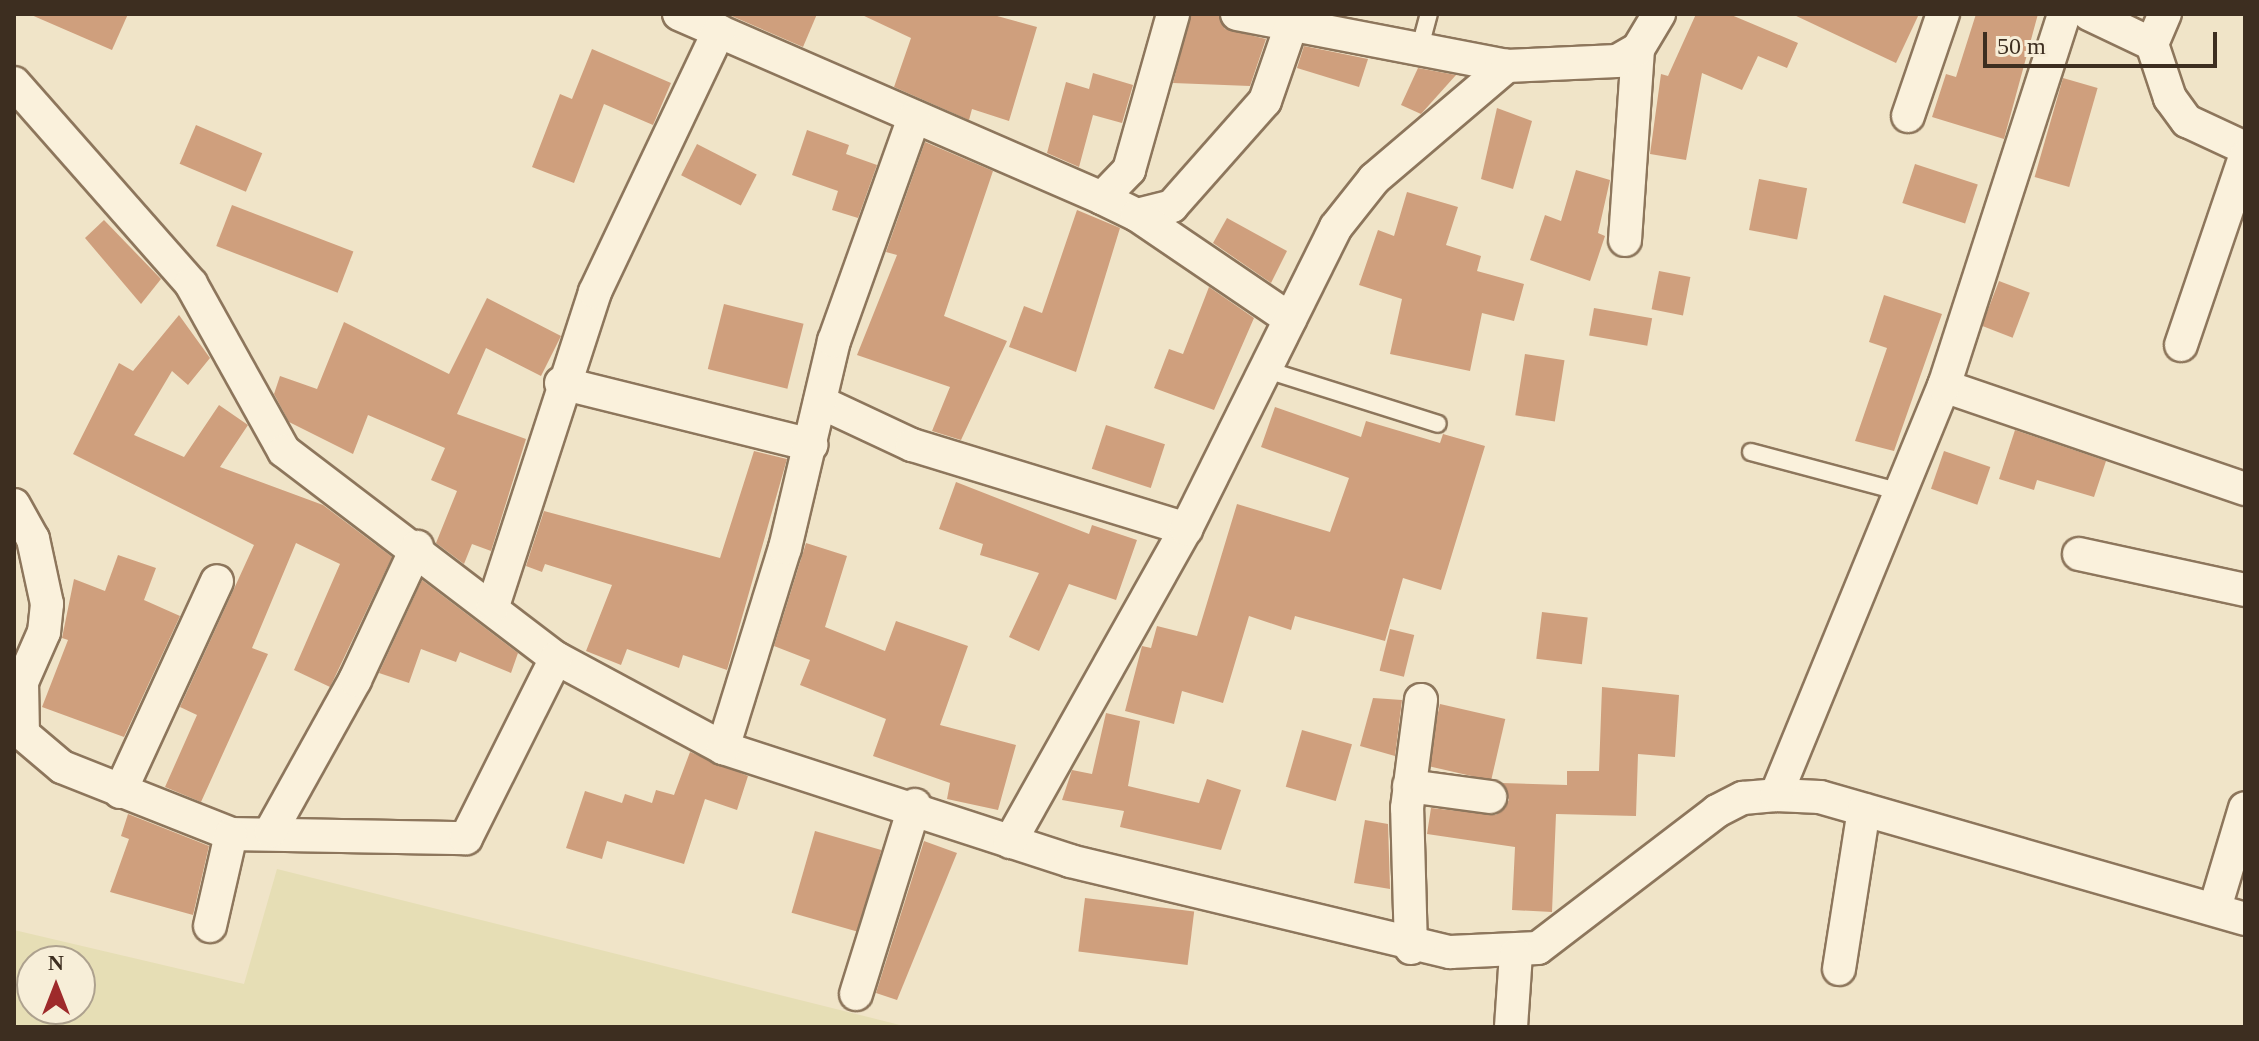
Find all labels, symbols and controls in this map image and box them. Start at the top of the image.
scale bar [1987,16,2221,66]
text: 50 m [1997,33,2046,59]
north arrow [16,945,96,1025]
text: N [48,950,64,975]

